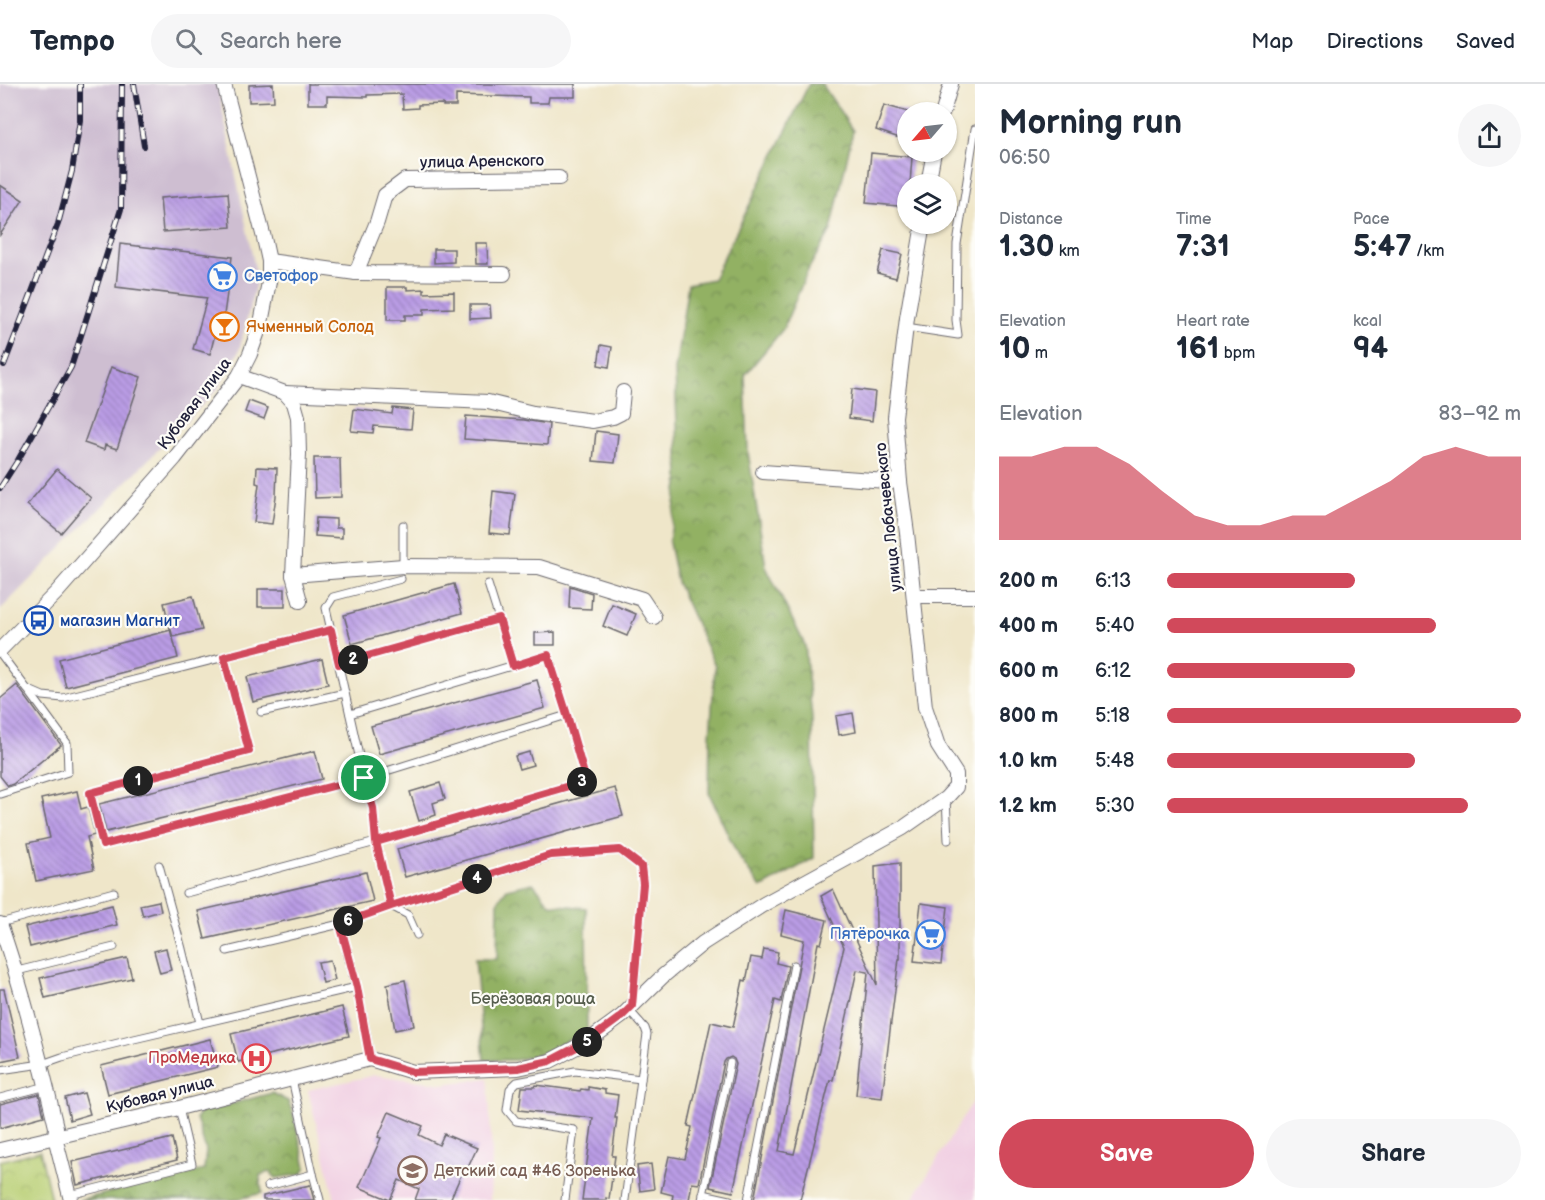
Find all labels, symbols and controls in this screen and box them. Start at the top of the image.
search box [151,14,571,68]
text: Tempo [30,25,115,58]
icon: search [172,25,205,58]
text: Search here [220,28,342,55]
text: Map [1251,29,1294,54]
text: Directions [1327,29,1423,54]
text: Saved [1456,29,1515,54]
north arrow [897,102,957,162]
map controls [897,102,957,234]
text: Morning run [999,103,1182,143]
button: share [1458,104,1521,167]
text: 06:50 [999,146,1050,170]
street label: улица Аренского [420,151,544,173]
button: layers [897,174,957,234]
text: Distance [999,210,1063,229]
text: Time [1176,210,1211,229]
text: Pace [1353,210,1389,229]
text: 1.30 [999,229,1054,265]
text: 7:31 [1176,229,1230,265]
text: 5:47 [1353,229,1412,265]
text: km [1054,242,1080,261]
text: /km [1412,242,1444,261]
supermarket icon: Светофор [207,260,239,292]
place label: Светофор [244,267,318,286]
bar icon: Ячменный Солод [209,311,241,343]
text: Elevation [999,312,1066,331]
text: Heart rate [1176,312,1250,331]
text: kcal [1353,312,1382,331]
place label: Ячменный Солод [246,318,374,337]
text: 10 [999,331,1030,367]
text: 161 [1176,331,1219,367]
text: 94 [1353,331,1388,367]
text: m [1030,344,1048,363]
text: bpm [1219,344,1255,363]
street label: Кубовая улица [154,354,236,454]
text: Elevation [999,402,1082,426]
text: 83–92 m [1439,402,1521,426]
street label: улица Лобачевского [872,442,906,592]
text: 200 m [999,569,1058,593]
text: 6:13 [1095,569,1131,593]
bus stop icon: магазин Магнит [23,605,55,637]
place label: магазин Магнит [60,612,180,631]
text: 400 m [999,614,1058,638]
text: 5:40 [1095,614,1134,638]
pin: 2 [338,645,368,675]
text: 2 [348,650,358,669]
text: 600 m [999,659,1059,683]
text: 6:12 [1095,659,1131,683]
text: 800 m [999,704,1058,728]
text: 5:18 [1095,704,1130,728]
text: 1.0 km [999,749,1057,773]
text: 5:48 [1095,749,1134,773]
pin [338,752,389,803]
icon: arrive [347,761,380,794]
pin: 1 [123,766,153,796]
pin: 3 [567,767,597,797]
text: 1 [135,771,141,790]
text: 3 [577,772,587,791]
text: 1.2 km [999,794,1057,818]
text: 5:30 [1095,794,1135,818]
pin: 4 [462,864,492,894]
text: 4 [472,869,482,888]
pin: 6 [333,906,363,936]
text: 6 [343,911,353,930]
supermarket icon: Пятёрочка [915,918,947,950]
place label: Пятёрочка [830,925,911,944]
park label: Берёзовая роща [471,990,596,1009]
pin: 5 [572,1027,602,1057]
text: 5 [582,1032,592,1051]
hospital icon: ПроМедика [241,1042,273,1074]
place label: ПроМедика [148,1049,237,1068]
street label: Кубовая улица [104,1072,216,1118]
button: Save [999,1119,1254,1188]
button: Share [1266,1119,1521,1188]
school or university icon: Детский сад #46 Зоренька [397,1155,429,1187]
place label: Детский сад #46 Зоренька [434,1162,636,1181]

